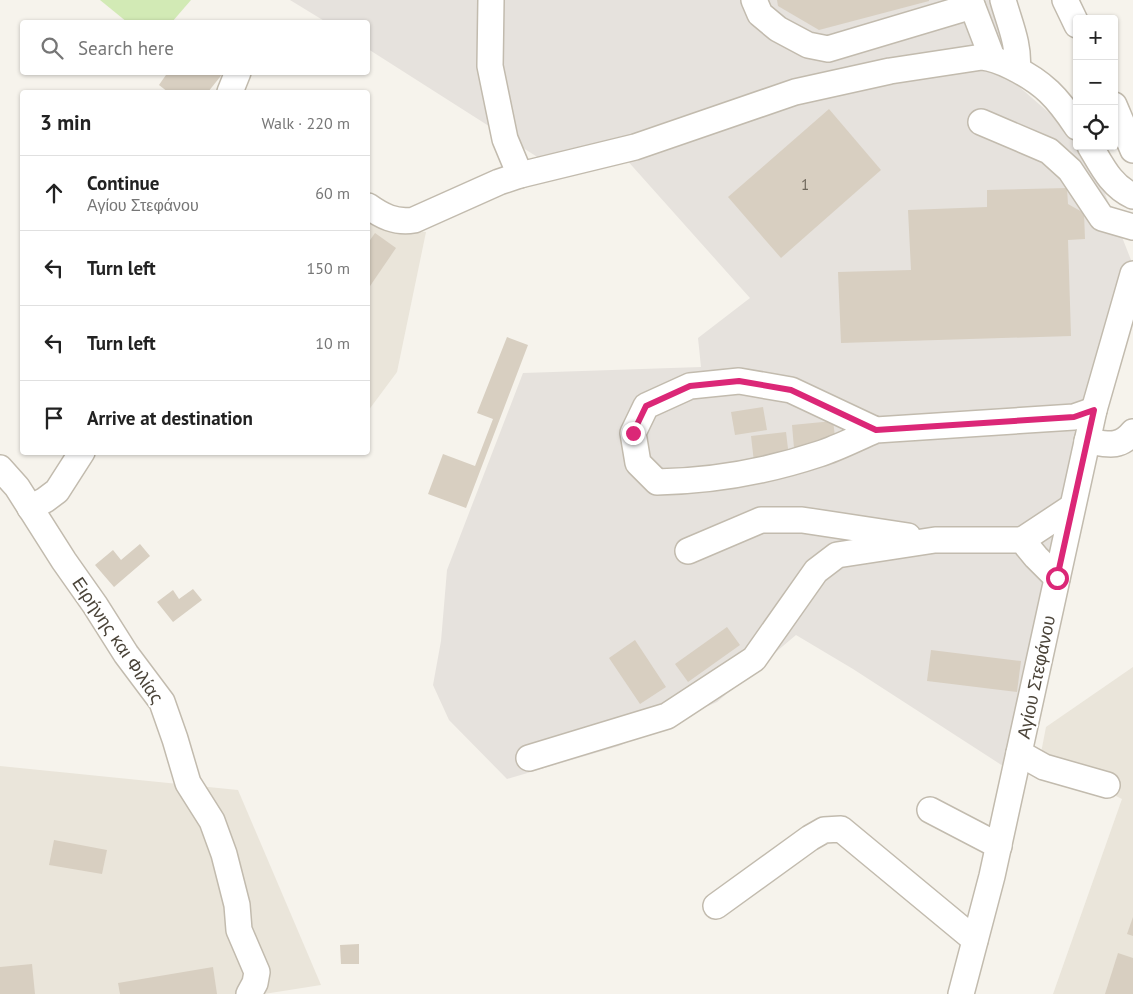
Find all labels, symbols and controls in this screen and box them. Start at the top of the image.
map controls [1073,15,1118,150]
button: + [1073,15,1118,60]
search box [20,20,370,75]
icon: search [38,34,66,62]
text: Search here [78,36,174,60]
button: − [1073,60,1118,105]
button: locate [1073,105,1118,150]
text: 3 min [40,109,91,136]
text: Walk · 220 m [261,113,350,133]
text: Continue [87,171,159,195]
house number: 1 [801,175,809,194]
icon: ahead [40,179,68,207]
text: 60 m [315,183,350,203]
text: Αγίου Στεφάνου [87,195,199,215]
icon: left [40,254,68,282]
text: Turn left [87,256,156,280]
text: 150 m [307,258,350,278]
icon: left [40,329,68,357]
text: Turn left [87,331,156,355]
text: 10 m [315,333,350,353]
icon: arrive [40,404,68,432]
text: Arrive at destination [87,406,253,430]
route end [622,422,645,445]
route start [1046,567,1069,590]
street label: Ειρήνης και Φιλίας [67,573,169,708]
street label: Αγίου Στεφάνου [1012,613,1060,741]

